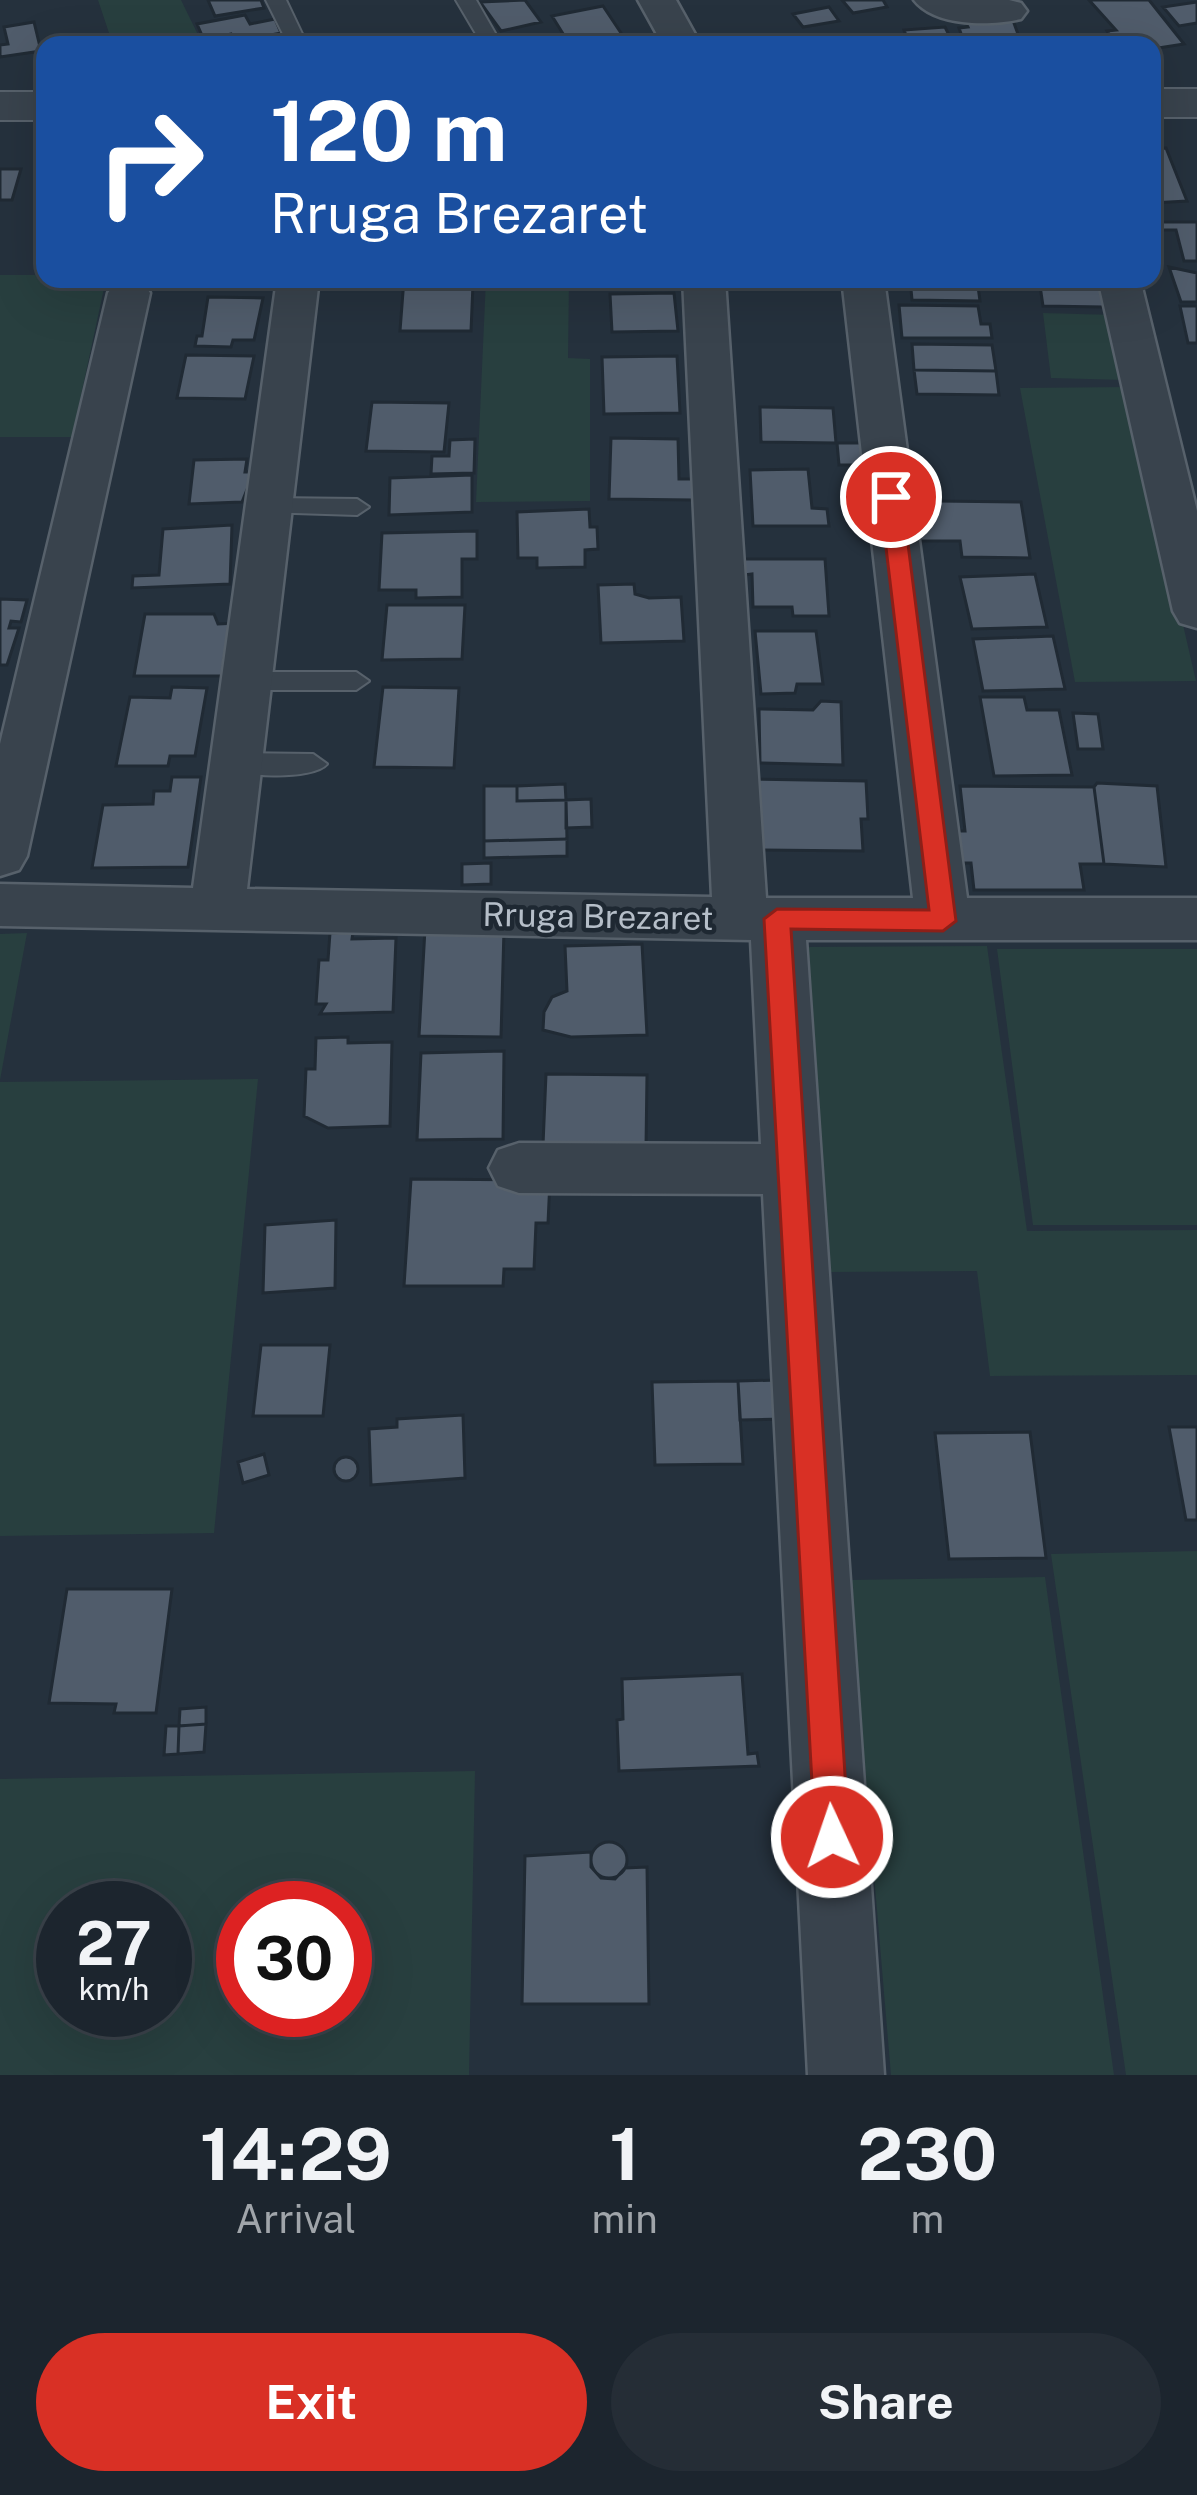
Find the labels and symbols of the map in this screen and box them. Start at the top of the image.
pin [840,446,942,548]
street label: Rruga Brezaret [482,895,714,937]
position arrow [769,1774,895,1900]
speed limit sign: 30 [216,1881,372,2037]

